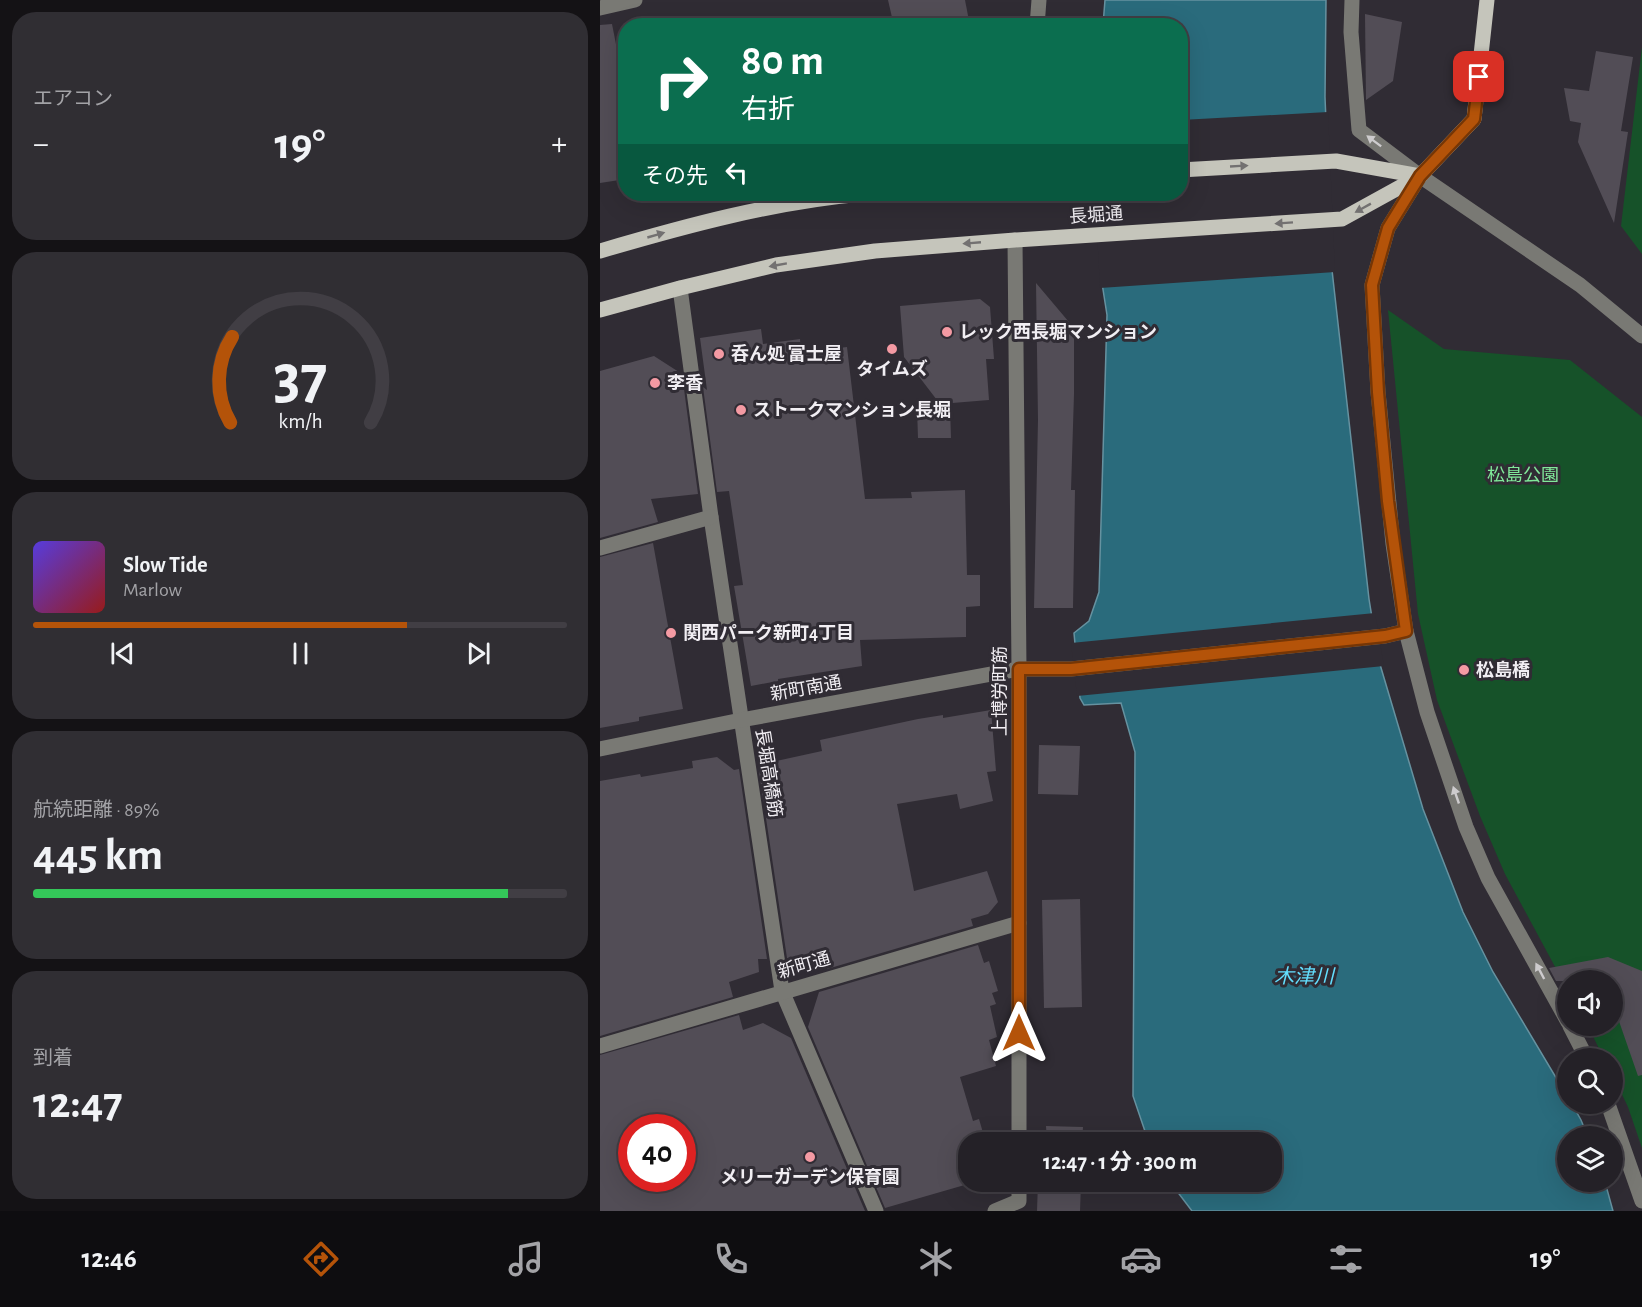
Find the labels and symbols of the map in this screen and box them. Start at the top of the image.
pin [1453,51,1504,102]
one-way arrow [1366,135,1382,147]
one-way arrow [1229,162,1248,171]
one-way arrow [1354,203,1371,213]
street label: 長堀通 [1068,204,1124,227]
one-way arrow [1274,218,1293,228]
one-way arrow [647,230,665,239]
one-way arrow [963,239,982,248]
one-way arrow [769,261,788,270]
place label: レック西長堀マンション [959,323,1157,342]
marker: レック西長堀マンション [940,325,954,339]
marker: タイムズ [885,342,899,356]
place label: 呑ん処 富士屋 [731,344,842,364]
marker: 呑ん処 富士屋 [712,347,726,361]
place label: タイムズ [856,359,928,379]
place label: 李香 [667,373,703,393]
marker: 李香 [648,376,662,390]
place label: ストークマンション長堀 [753,401,951,420]
marker: ストークマンション長堀 [734,403,748,417]
park label: 松島公園 [1487,465,1559,485]
place label: 関西パーク新町4丁目 [683,623,854,643]
marker: 関西パーク新町4丁目 [664,626,678,640]
street label: 上博労町筋 [990,646,1010,736]
place label: 松島橋 [1476,660,1530,680]
marker: 松島橋 [1457,663,1471,677]
street label: 新町南通 [769,673,843,704]
street label: 長堀高橋筋 [752,727,785,819]
one-way arrow [1450,786,1460,804]
street label: 新町通 [776,949,833,982]
one-way arrow [1535,962,1545,979]
water label: 木津川 [1274,966,1336,987]
position arrow [987,1001,1051,1065]
speed limit sign: 40 [618,1114,696,1192]
marker: メリーガーデン保育園 [803,1150,817,1164]
place label: メリーガーデン保育園 [720,1167,900,1187]

